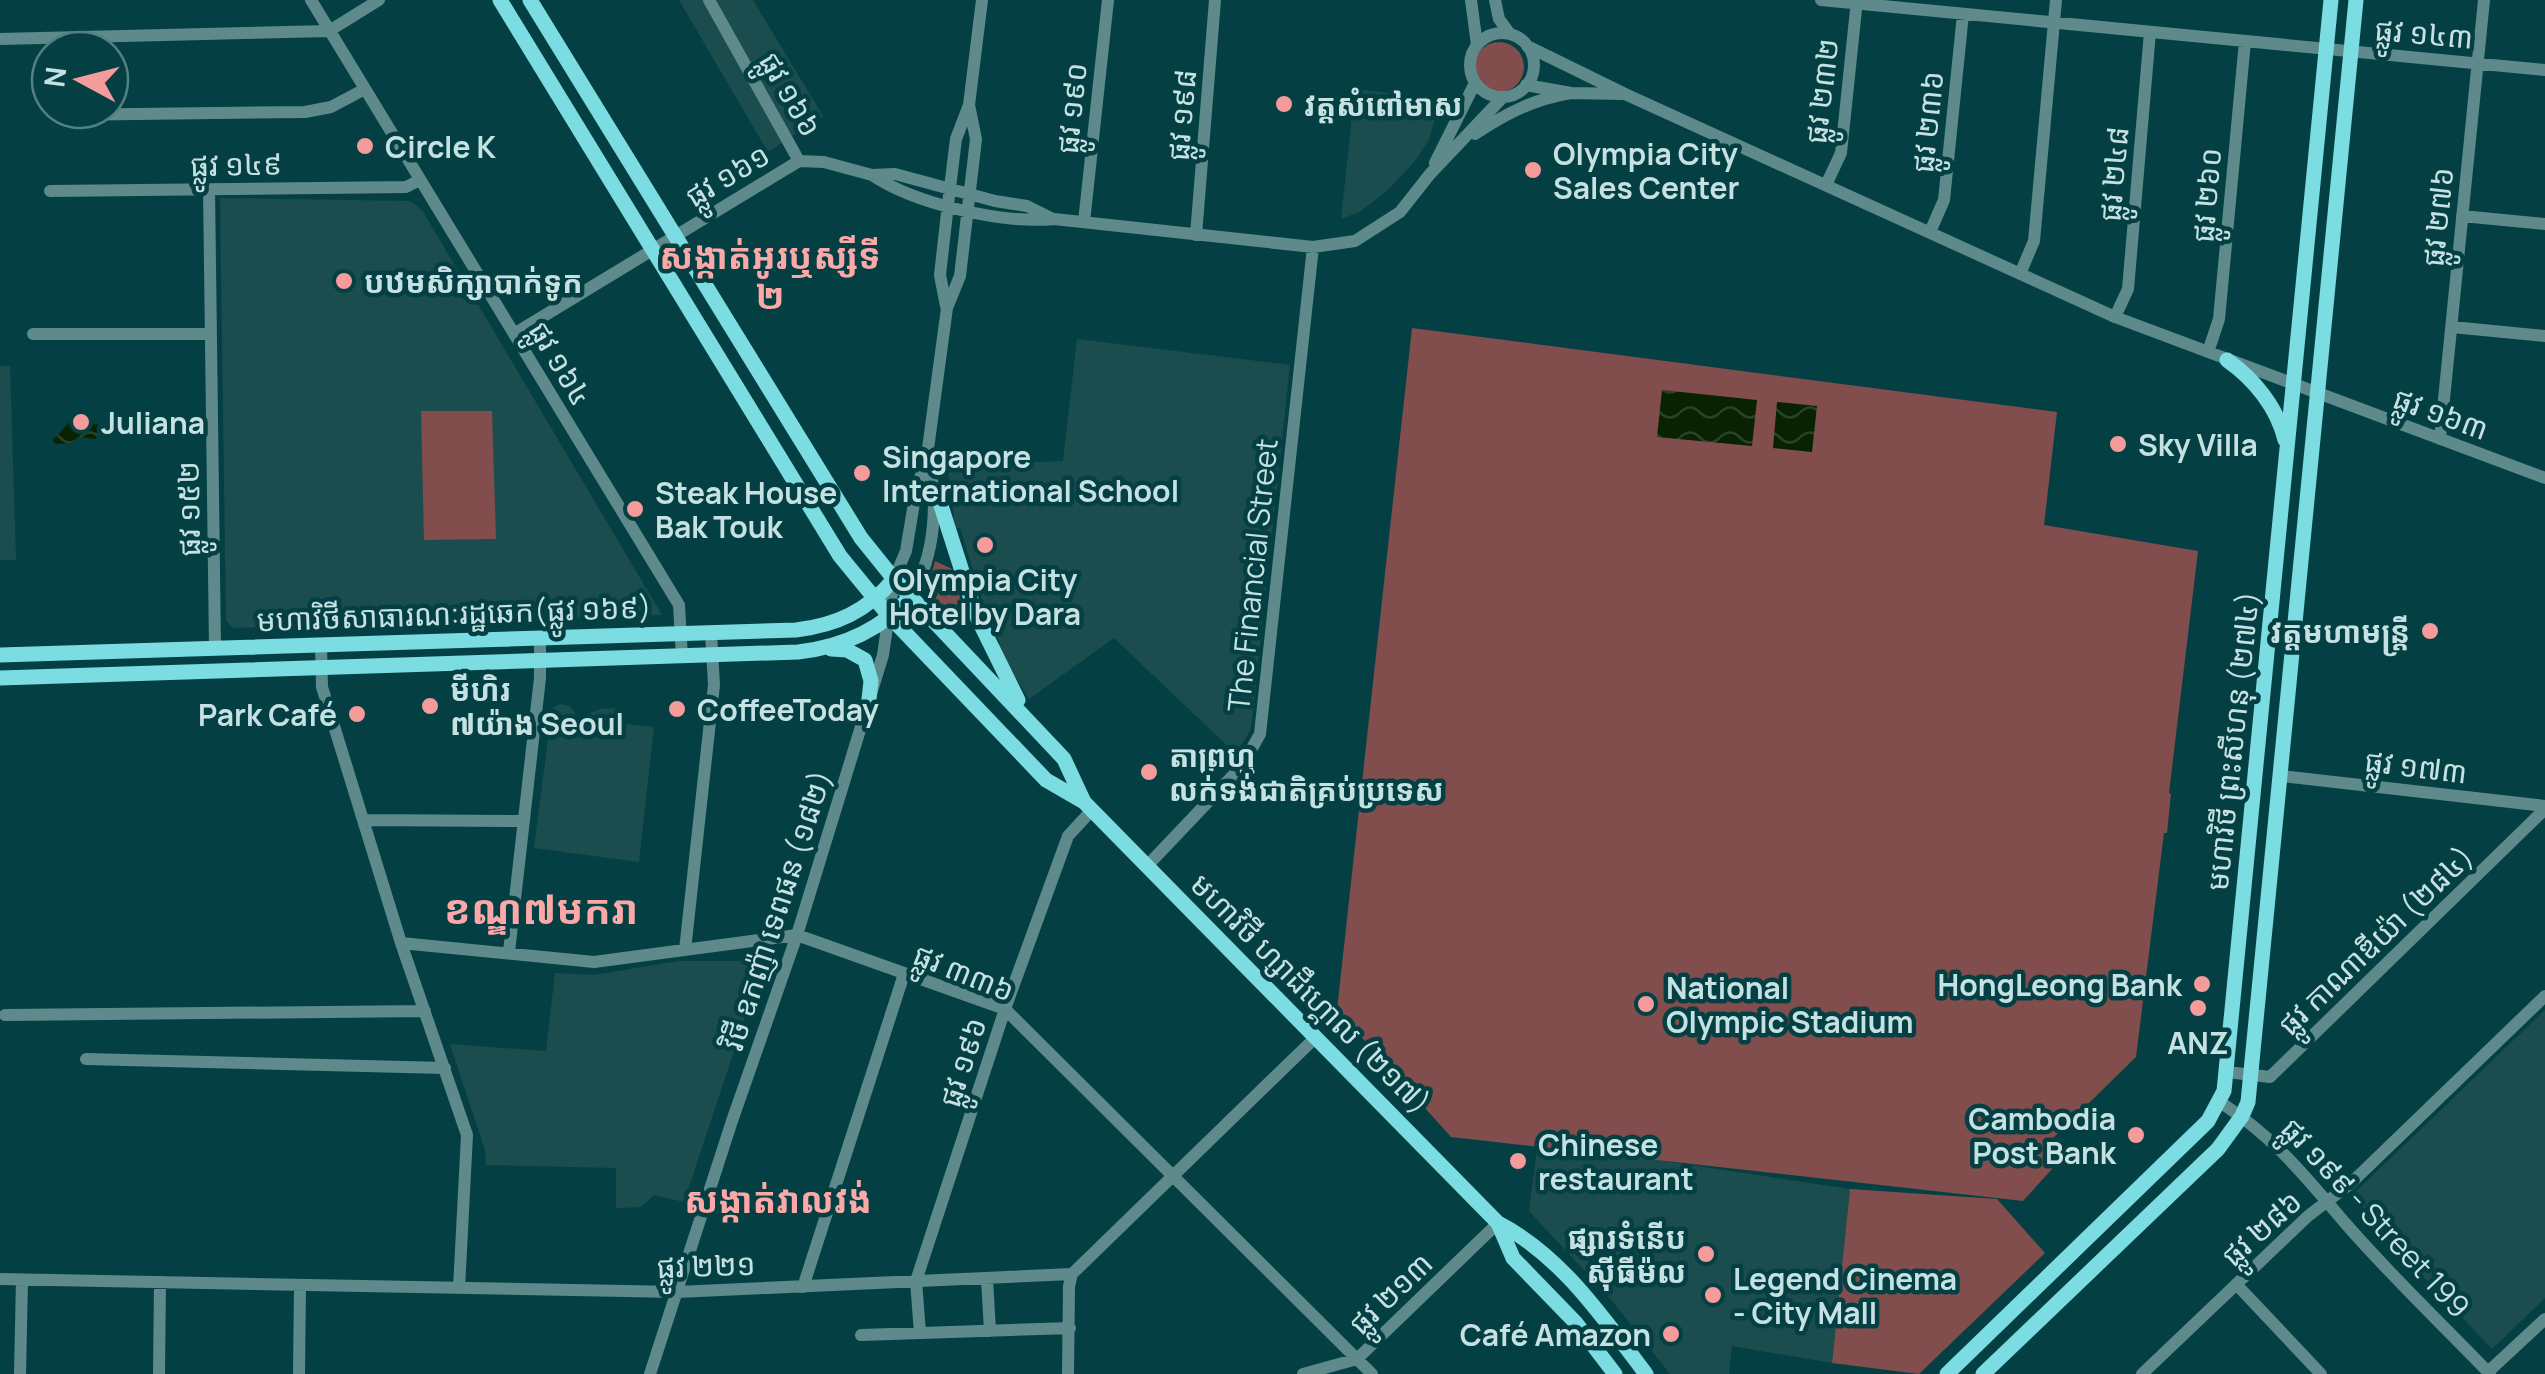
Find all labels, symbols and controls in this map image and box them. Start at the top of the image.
street label: ផ្លូវ ១៤៣ [2372,8,2475,65]
north arrow [30,30,130,130]
street label: ផ្លូវ ២៣២ [1794,36,1855,147]
street label: ផ្លូវ ១៦៦ [744,44,832,148]
street label: ផ្លូវ ១៩០ [1046,60,1103,157]
text: N [34,65,74,89]
street label: ផ្លូវ ១៩៨ [1157,67,1212,163]
street label: ផ្លូវ ២៣៦ [1901,69,1960,176]
place label: វត្តសំពៅមាស [1304,84,1462,125]
marker: វត្តសំពៅមាស [1273,93,1295,115]
street label: ផ្លូវ ២៤៨ [2088,125,2144,224]
place label: Circle K [385,126,497,167]
place label: Olympia City Sales Center [1553,133,1739,208]
street label: ផ្លូវ ១៦១ [677,134,781,222]
marker: Circle K [354,135,376,157]
street label: ផ្លូវ ១៤៩ [190,143,282,192]
street label: ផ្លូវ ២៦០ [2181,146,2237,245]
marker: Olympia City Sales Center [1522,159,1544,181]
street label: ផ្លូវ ២៧៦ [2411,165,2469,270]
district label: សង្កាត់អូរឬស្សីទី ២ [659,232,881,320]
place label: បឋមសិក្សាបាក់ទូក [364,261,583,302]
marker: បឋមសិក្សាបាក់ទូក [333,270,355,292]
street label: ផ្លូវ ១៦៤ [514,313,602,417]
street label: ផ្លូវ ១៦៣ [2385,377,2494,456]
place label: Juliana [101,402,205,443]
marker: Juliana [70,411,92,433]
place label: Sky Villa [2138,424,2258,465]
marker: Sky Villa [2107,433,2129,455]
place label: Singapore International School [882,436,1179,511]
street label: The Financial Street [1217,436,1287,714]
street label: ផ្លូវ ១៥២ [167,461,216,557]
marker: Singapore International School [851,462,873,484]
place label: Steak House Bak Touk [655,472,837,547]
marker: Steak House Bak Touk [624,498,646,520]
marker: Olympia City Hotel by Dara [974,534,996,556]
place label: Olympia City Hotel by Dara [889,559,1081,634]
street label: មហាវិថីសាធារណៈរដ្ឋឆេក(ផ្លូវ ១៦៩) [256,586,652,647]
street label: មហាវិថី ព្រះសីហនុ (២៧៤) [2196,589,2268,893]
place label: វត្តមហាមន្រ្តី [2270,611,2410,657]
marker: វត្តមហាមន្រ្តី [2419,620,2441,642]
place label: មីហិរ ៧យ៉ាង Seoul [450,669,624,744]
place label: CoffeeToday [697,689,879,730]
place label: Park Café [198,694,337,735]
marker: មីហិរ ៧យ៉ាង Seoul [419,695,441,717]
marker: CoffeeToday [666,698,688,720]
marker: Park Café [346,703,368,725]
place label: តាព្រហ្ម លក់ទង់ជាតិគ្រប់ប្រទេស [1169,735,1444,810]
street label: ផ្លូវ ១៧៣ [2361,739,2470,799]
marker: តាព្រហ្ម លក់ទង់ជាតិគ្រប់ប្រទេស [1138,761,1160,783]
street label: វិថី ឧកញ៉ា ទេពផន (១៨២) [711,765,841,1055]
street label: ផ្លូវ កាណាឌីយ៉ា (២៨៤) [2268,836,2486,1049]
street label: មហាវិថី ហ្សាដឹហ្គោល (២១៧) [1182,864,1440,1122]
district label: ខណ្ឌ៧មករា [444,881,638,936]
street label: ផ្លូវ ៣៣៦ [905,933,1021,1017]
place label: HongLeong Bank [1938,964,2183,1005]
place label: National Olympic Stadium [1666,967,1913,1042]
marker: HongLeong Bank [2191,973,2213,995]
marker: National Olympic Stadium [1635,993,1657,1015]
marker: ANZ [2187,997,2209,1019]
street label: ផ្លូវ ១៩៦ [928,1012,1002,1114]
place label: ANZ [2167,1022,2229,1063]
place label: Cambodia Post Bank [1968,1098,2117,1173]
street label: ផ្លូវ ១៩៩ - Street 199 [2267,1108,2480,1331]
place label: Chinese restaurant [1538,1124,1694,1199]
marker: Cambodia Post Bank [2125,1124,2147,1146]
marker: Chinese restaurant [1507,1150,1529,1172]
district label: សង្កាត់វាលវង់ [684,1176,872,1224]
street label: ផ្លូវ ២៨៦ [2212,1181,2315,1280]
place label: ផ្សារទំនើប ស៊ីធីម៉ល [1567,1217,1686,1292]
street label: ផ្លូវ ២២១ [656,1243,756,1294]
street label: ផ្លូវ ២១៣ [1339,1243,1446,1348]
marker: ផ្សារទំនើប ស៊ីធីម៉ល [1695,1243,1717,1265]
place label: Legend Cinema - City Mall [1733,1258,1957,1333]
marker: Legend Cinema - City Mall [1702,1284,1724,1306]
place label: Café Amazon [1460,1314,1651,1355]
marker: Café Amazon [1660,1323,1682,1345]

